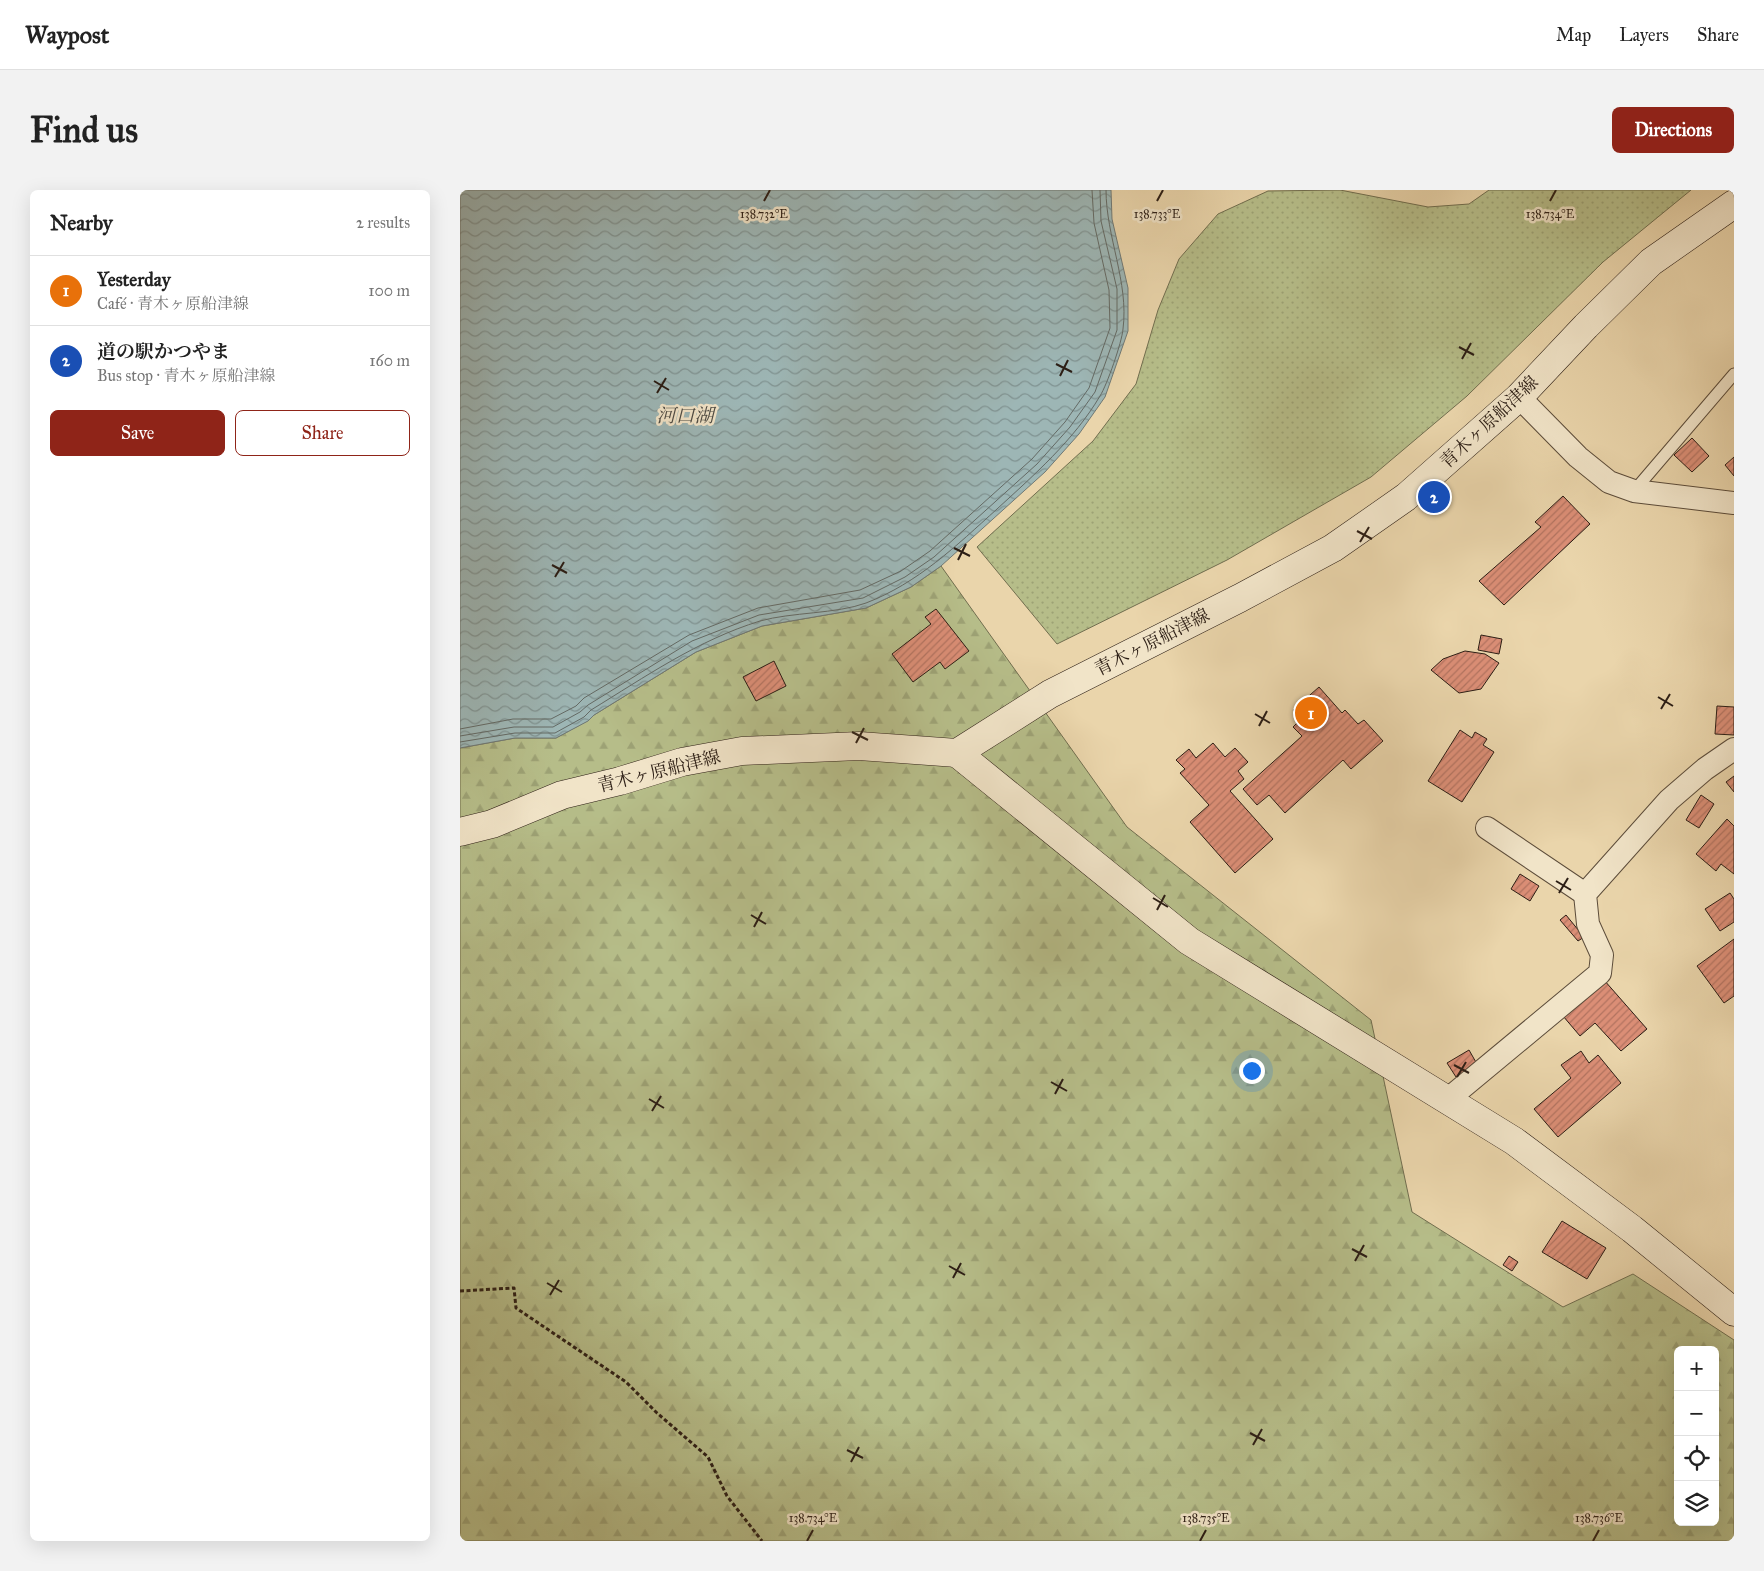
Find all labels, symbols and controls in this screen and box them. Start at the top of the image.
text: Waypost [25,20,109,50]
text: Map [1556,24,1591,46]
text: Layers [1619,24,1669,46]
text: Share [1697,24,1739,46]
button: Directions [1612,107,1734,153]
text: Find us [30,109,138,152]
text: 138.732°E [740,207,788,221]
text: 138.733°E [1134,207,1181,221]
text: 138.734°E [1526,207,1575,221]
text: Nearby [50,210,113,236]
text: 2 results [356,213,410,232]
text: Yesterday [97,268,171,291]
text: 1 [63,281,69,300]
text: 100 m [368,281,410,300]
text: Café · 青木ヶ原船津線 [97,294,249,313]
text: 道の駅かつやま [97,340,230,363]
text: 2 [62,351,70,370]
text: 160 m [369,351,410,370]
text: Bus stop · 青木ヶ原船津線 [97,366,275,385]
street label: 青木ヶ原船津線 [1435,371,1543,473]
water label: 河口湖 [656,404,716,427]
button: Save [50,410,225,456]
button: Share [235,410,410,456]
pin: 2 [1418,478,1450,516]
street label: 青木ヶ原船津線 [1091,604,1213,680]
pin: 1 [1295,694,1327,732]
street label: 青木ヶ原船津線 [595,745,723,797]
your location [1239,1058,1265,1084]
map controls [1674,1346,1719,1526]
button: + [1674,1346,1719,1391]
button: − [1674,1391,1719,1436]
button: locate [1674,1436,1719,1481]
button: layers [1674,1481,1719,1526]
text: 138.734°E [789,1511,838,1525]
text: 138.735°E [1182,1511,1230,1525]
text: 138.736°E [1575,1511,1623,1525]

